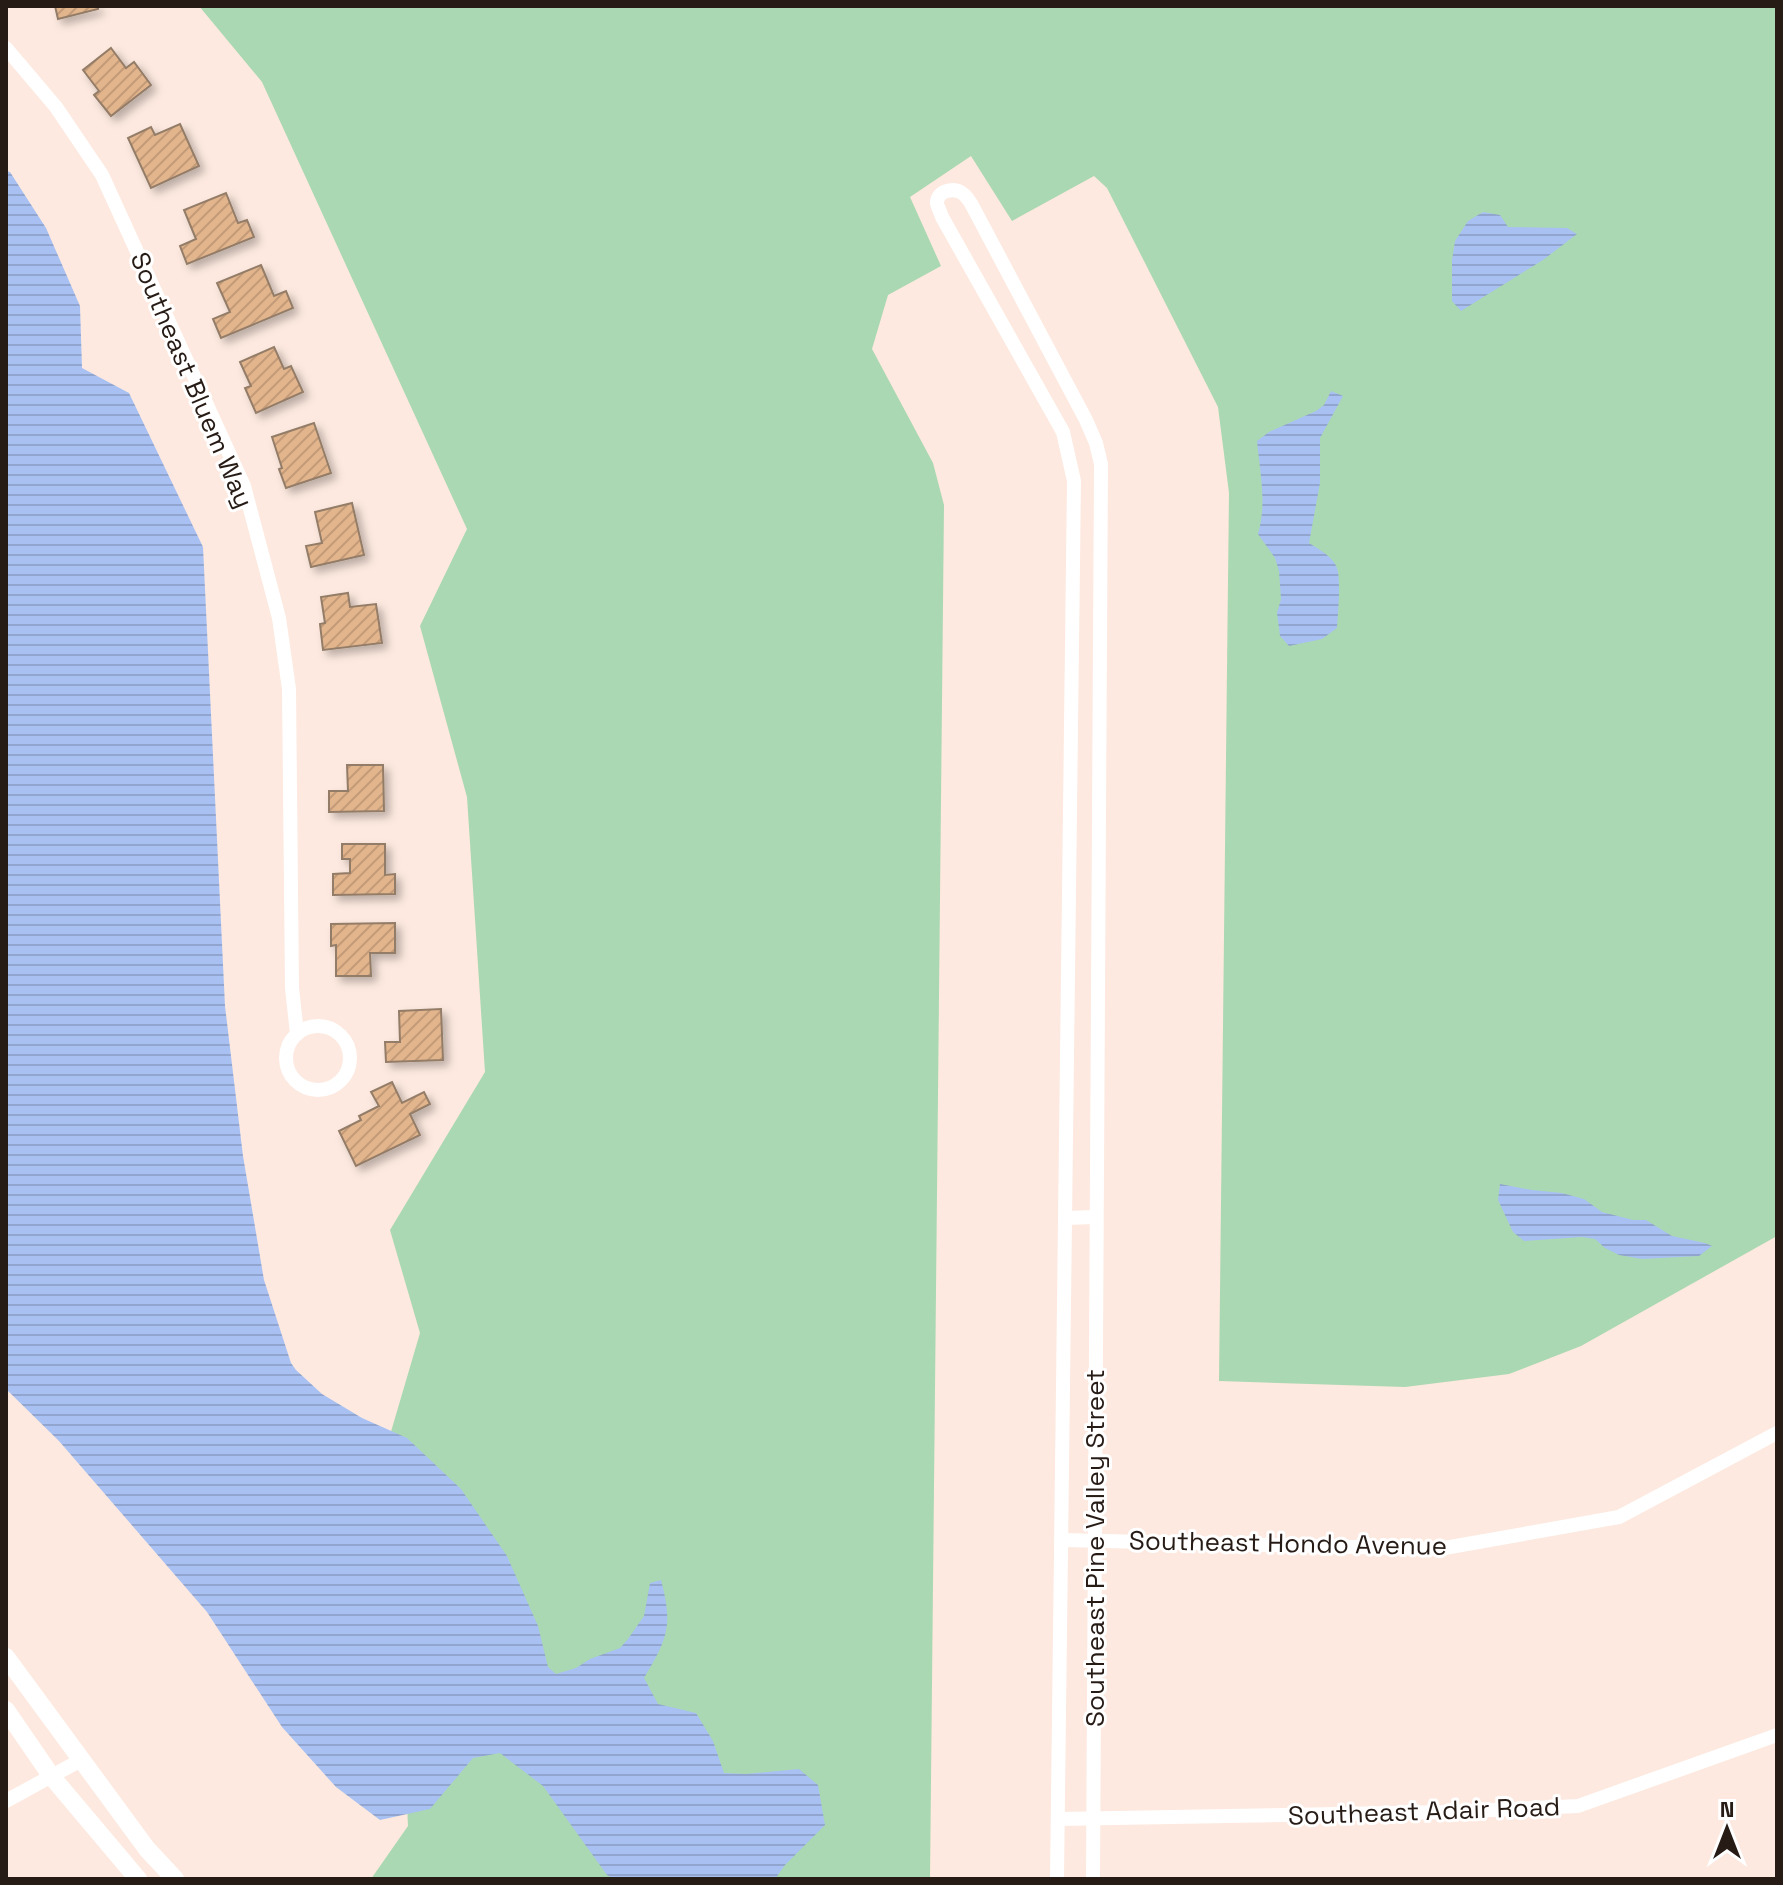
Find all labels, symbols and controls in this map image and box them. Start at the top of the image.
street label: Southeast Bluem Way [123,247,261,513]
street label: Southeast Pine Valley Street [1078,1369,1112,1727]
street label: Southeast Hondo Avenue [1129,1523,1447,1563]
street label: Southeast Adair Road [1287,1789,1561,1833]
north arrow [1687,1789,1767,1869]
text: N [1720,1795,1734,1823]

